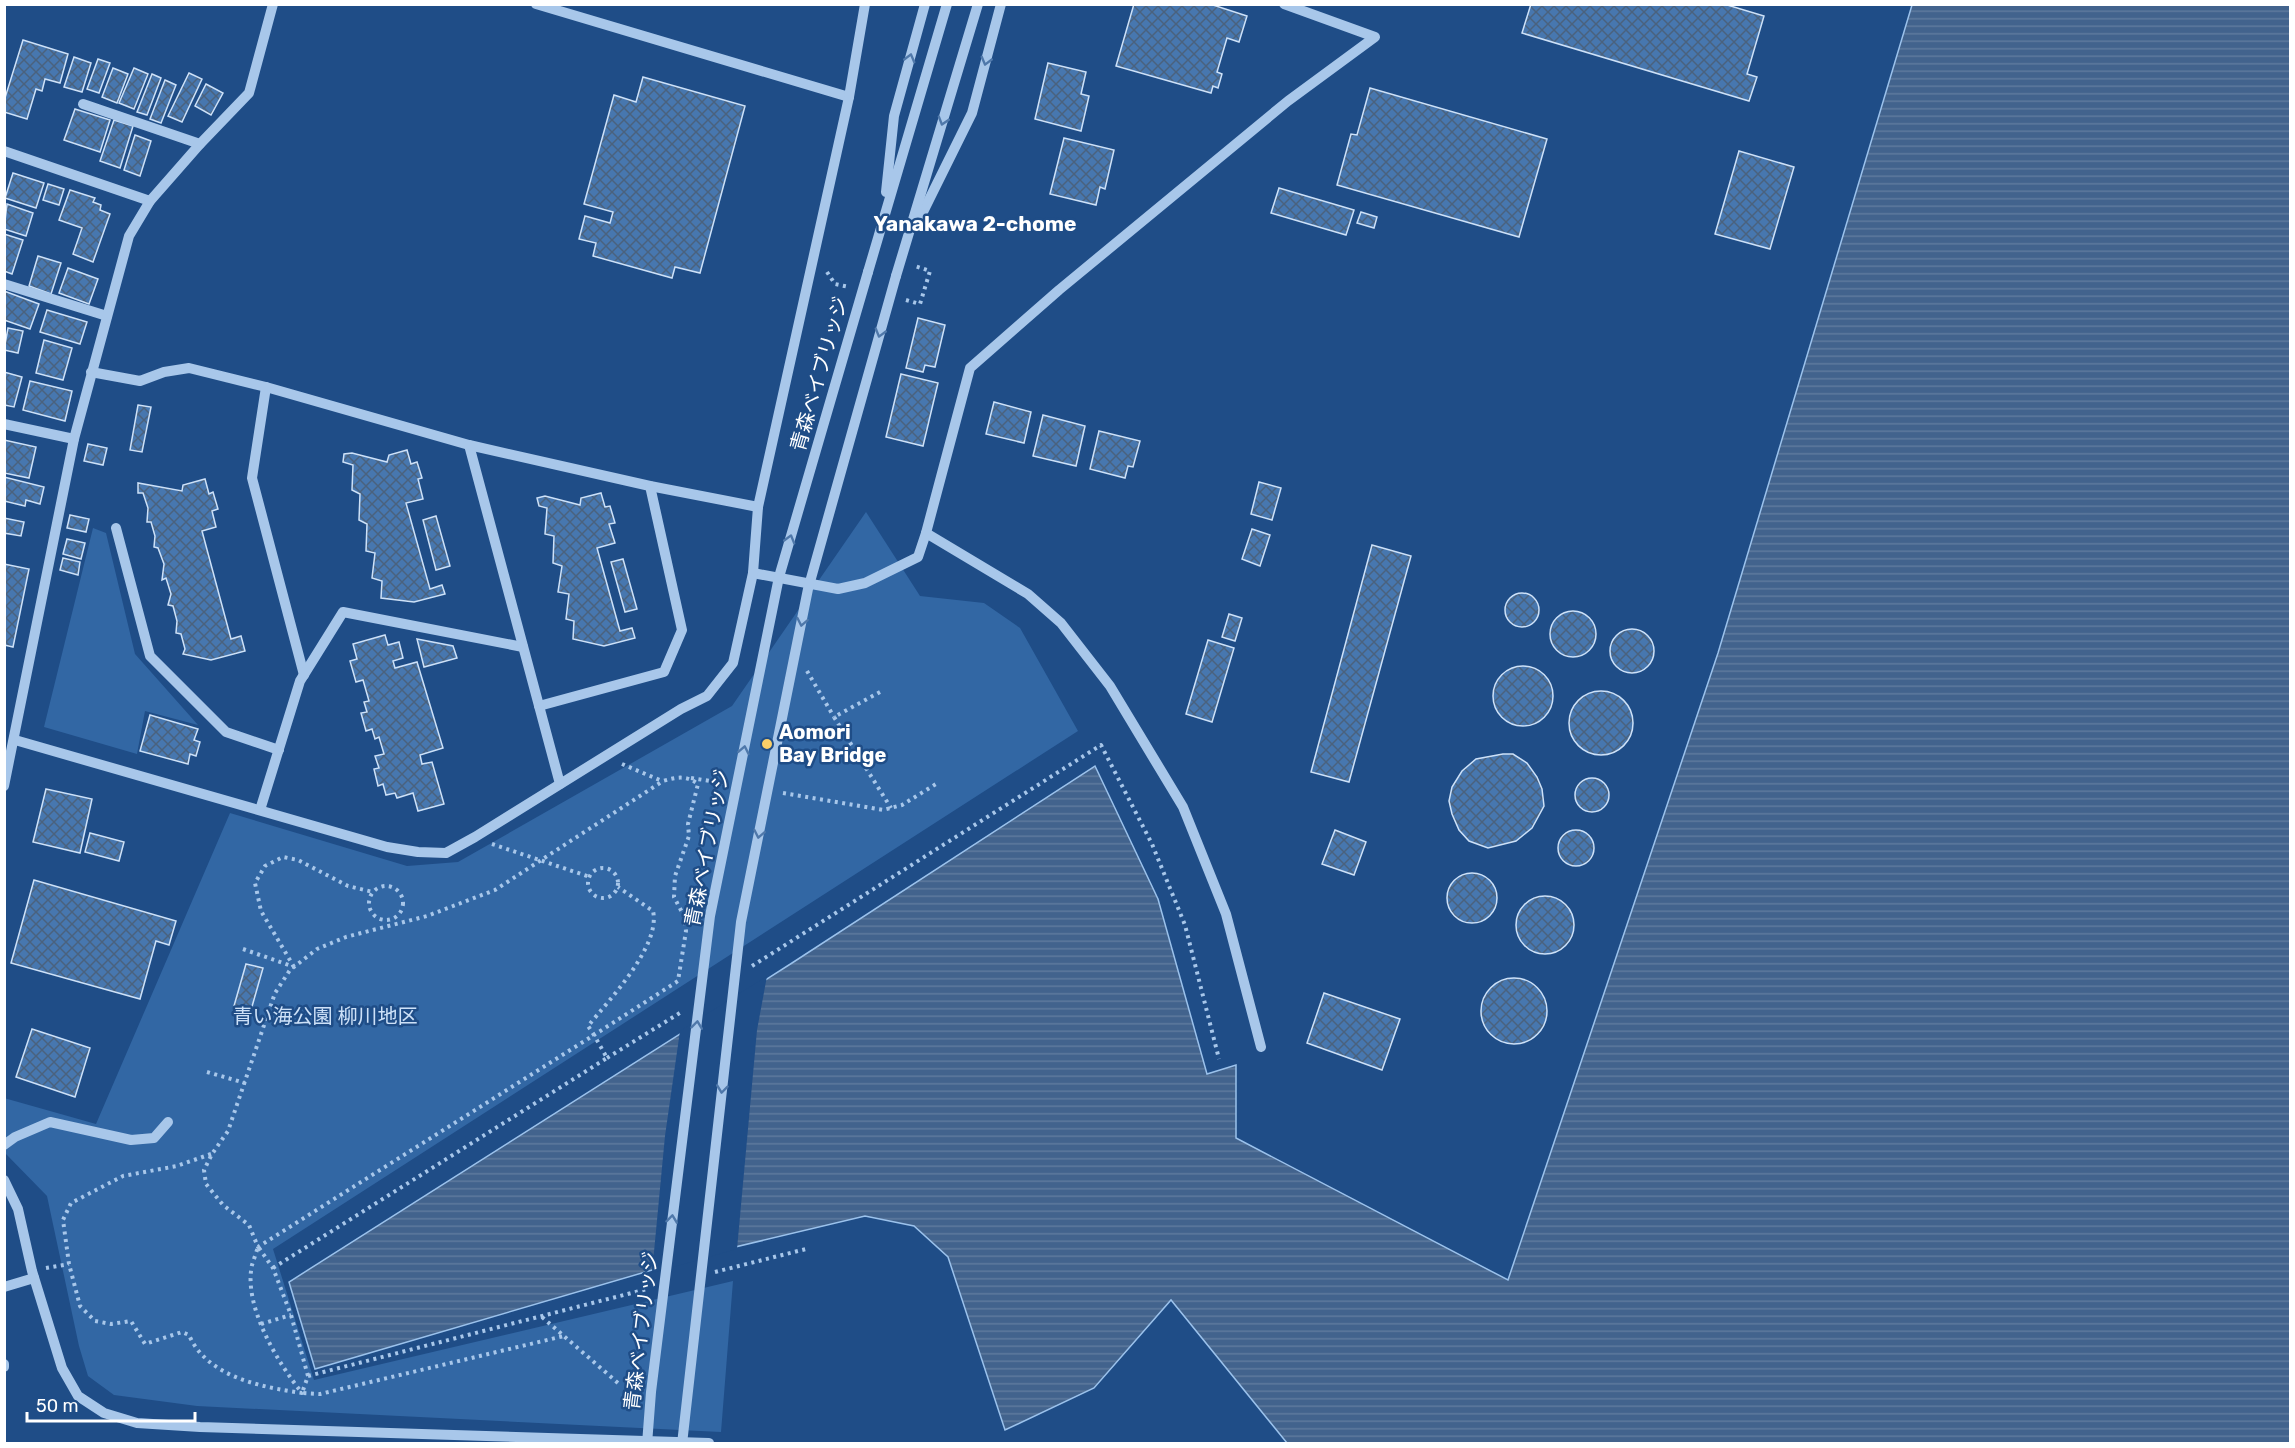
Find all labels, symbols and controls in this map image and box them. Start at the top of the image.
one-way arrow [903,53,915,64]
one-way arrow [981,55,993,66]
one-way arrow [938,115,950,126]
district label: Yanakawa 2-chome [874,211,1076,236]
street label: 青森ベイブリッジ [785,294,853,454]
one-way arrow [875,327,887,338]
one-way arrow [783,534,795,545]
one-way arrow [796,617,809,627]
place label: Aomori Bay Bridge [779,720,886,767]
marker: Aomori Bay Bridge [760,737,774,751]
one-way arrow [737,746,750,756]
street label: 青森ベイブリッジ [680,767,734,929]
one-way arrow [753,829,766,839]
park label: 青い海公園 柳川地区 [233,1004,417,1028]
one-way arrow [690,1020,702,1030]
one-way arrow [716,1084,728,1094]
one-way arrow [666,1214,678,1223]
street label: 青森ベイブリッジ [619,1250,663,1412]
scale bar [27,1385,195,1423]
text: 50 m [36,1395,79,1417]

